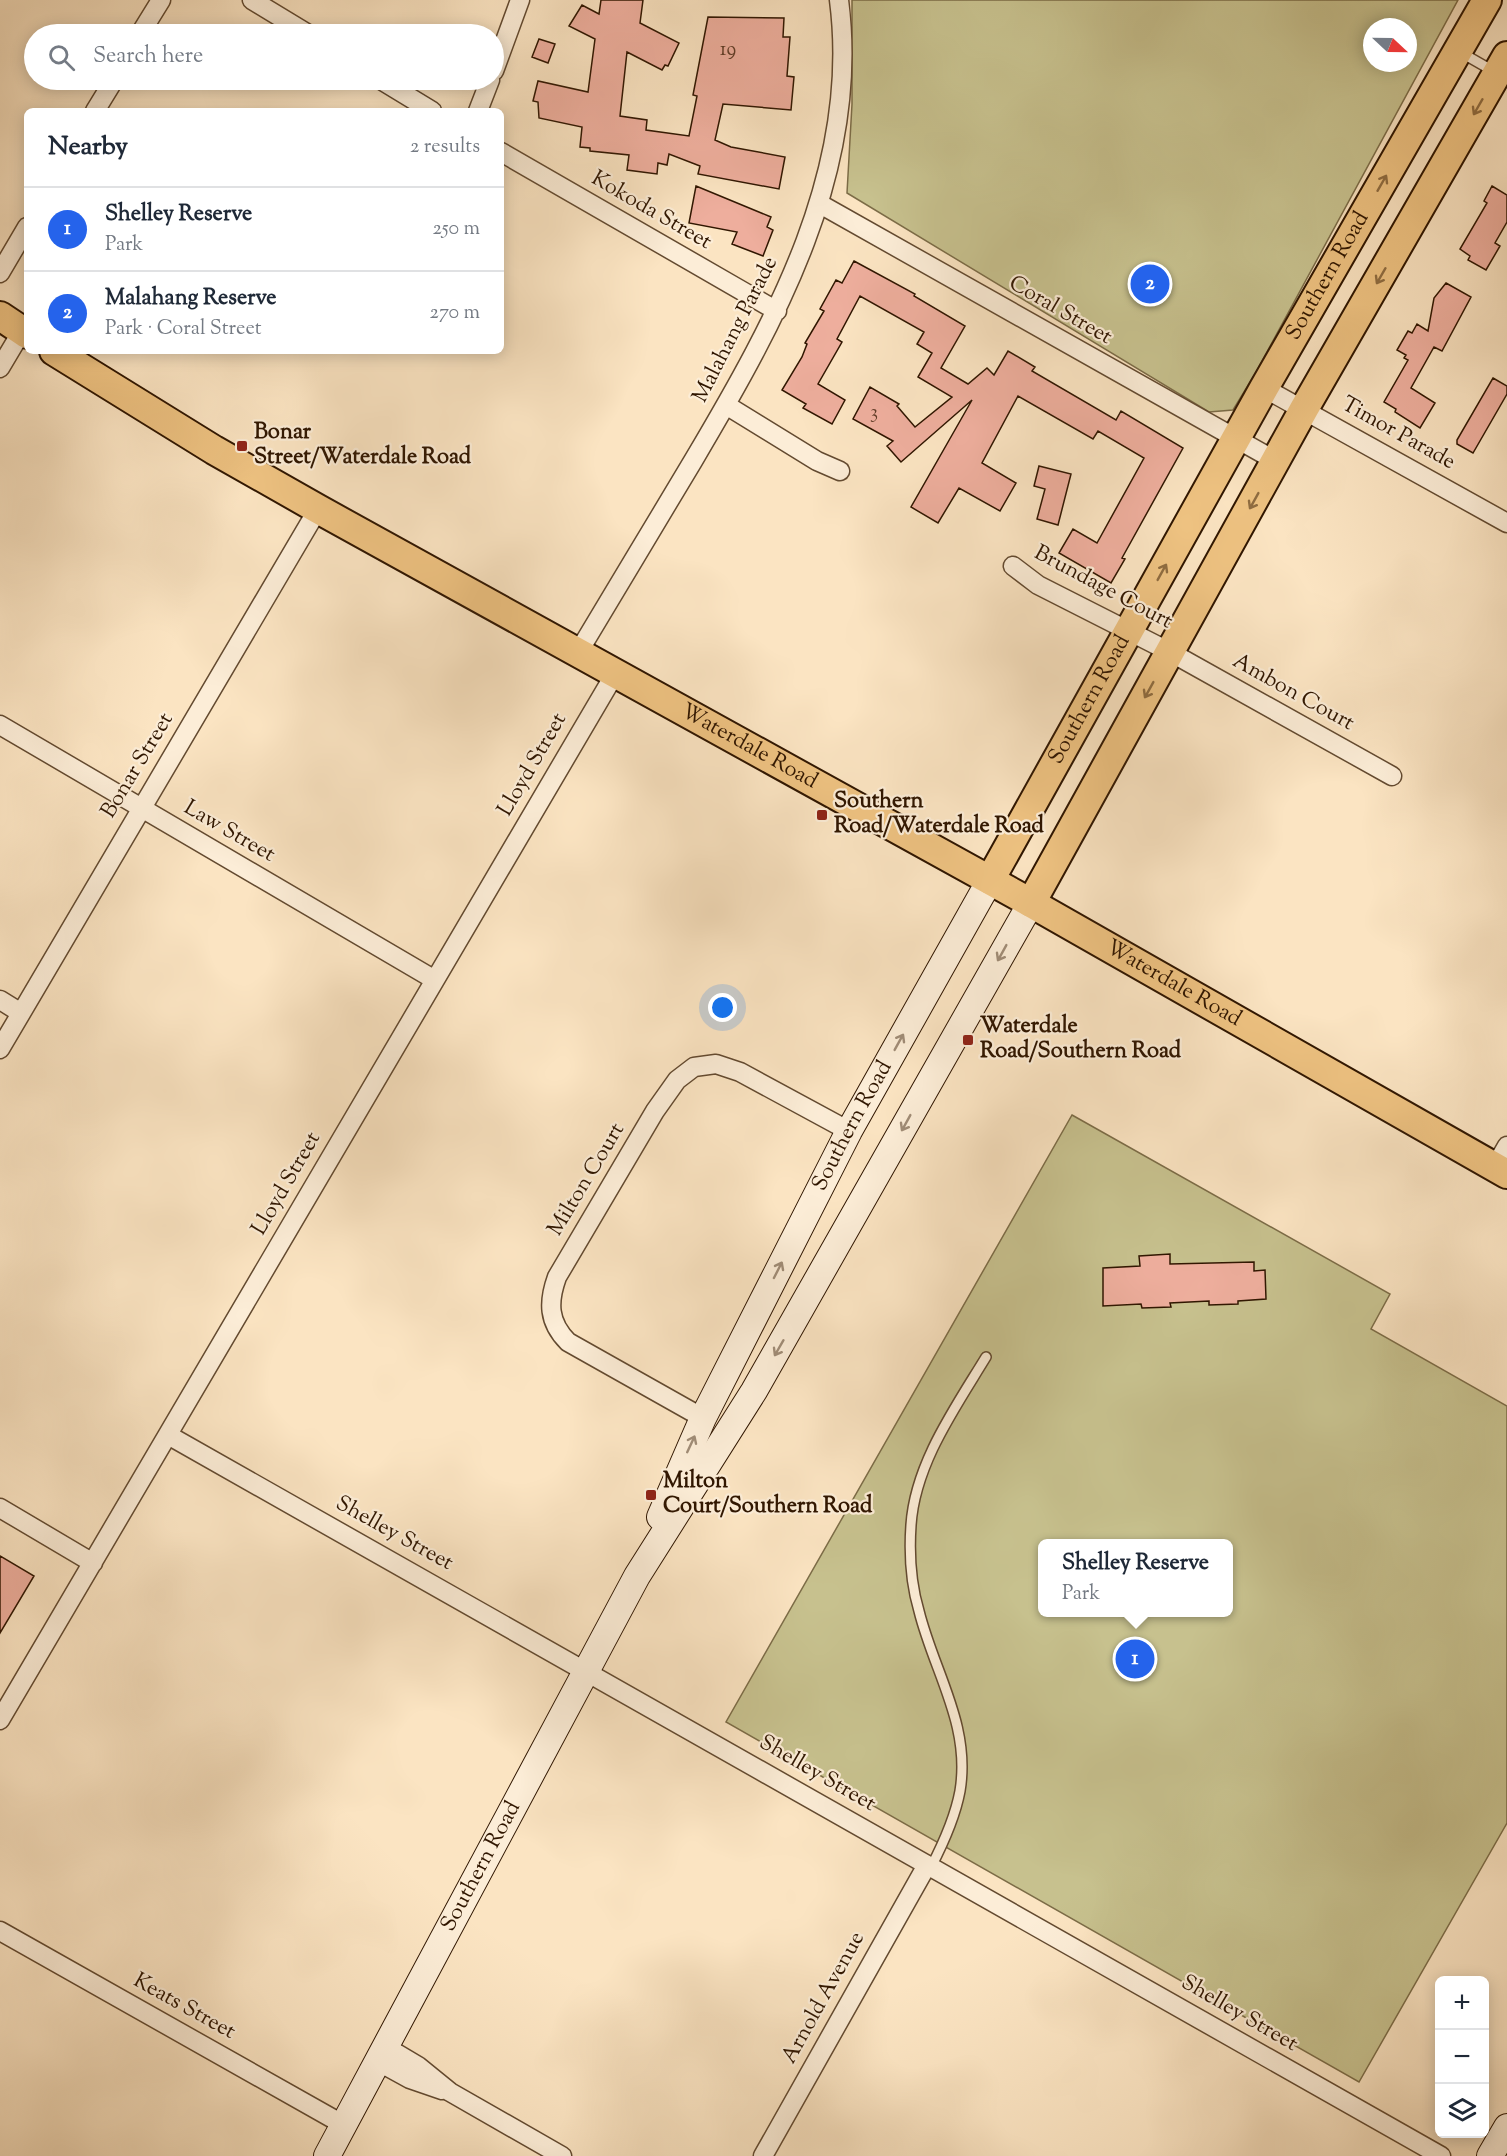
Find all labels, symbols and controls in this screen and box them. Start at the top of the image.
north arrow [1363,18,1417,72]
search box [24,24,504,90]
house number: 19 [720,36,736,65]
icon: search [45,41,78,74]
text: Search here [93,41,203,73]
one-way arrow [1472,98,1484,115]
text: Nearby [48,129,128,166]
text: 2 results [410,133,480,162]
street label: Kokoda Street [585,164,718,259]
one-way arrow [1377,175,1388,193]
text: Shelley Reserve [105,199,252,231]
street label: Southern Road [1278,206,1378,347]
text: 1 [64,215,71,244]
text: 250 m [432,215,480,244]
text: Park [105,231,143,260]
street label: Malahang Parade [685,251,787,409]
pin: 2 [1130,262,1170,306]
one-way arrow [1374,267,1386,284]
street label: Coral Street [1002,268,1118,354]
text: Malahang Reserve [105,283,277,315]
text: 2 [63,299,72,328]
text: 270 m [430,299,480,328]
text: Park · Coral Street [105,315,262,344]
street label: Timor Parade [1335,389,1461,479]
house number: 3 [870,399,878,428]
place label: Bonar Street/Waterdale Road [254,417,472,474]
marker: Bonar Street/Waterdale Road [235,439,249,453]
one-way arrow [1248,491,1259,509]
street label: Brundage Court [1028,538,1178,638]
one-way arrow [1157,564,1168,582]
street label: Southern Road [1041,629,1139,771]
street label: Ambon Court [1226,646,1360,740]
one-way arrow [1143,680,1154,698]
street label: Waterdale Road [675,696,823,798]
street label: Bonar Street [94,707,182,825]
street label: Lloyd Street [490,707,576,823]
place label: Southern Road/Waterdale Road [834,786,1045,843]
street label: Law Street [177,793,281,871]
marker: Southern Road/Waterdale Road [815,808,829,822]
street label: Waterdale Road [1099,932,1247,1036]
one-way arrow [995,945,1007,962]
your location [708,993,737,1022]
place label: Waterdale Road/Southern Road [980,1011,1182,1068]
one-way arrow [894,1033,905,1051]
marker: Waterdale Road/Southern Road [961,1033,975,1047]
street label: Southern Road [805,1055,901,1197]
one-way arrow [900,1114,912,1131]
street label: Milton Court [541,1117,634,1243]
street label: Lloyd Street [244,1126,330,1242]
one-way arrow [773,1261,785,1279]
one-way arrow [772,1339,784,1356]
one-way arrow [686,1435,697,1453]
place label: Milton Court/Southern Road [663,1466,873,1523]
street label: Shelley Street [329,1488,459,1580]
marker: Milton Court/Southern Road [644,1488,658,1502]
popup [1038,1539,1233,1617]
text: Shelley Reserve [1062,1548,1209,1580]
text: Park [1062,1580,1100,1609]
pin: 1 [1116,1636,1154,1682]
street label: Shelley Street [753,1728,882,1821]
street label: Southern Road [434,1796,530,1938]
street label: Arnold Avenue [774,1926,874,2070]
street label: Keats Street [127,1966,241,2049]
street label: Shelley Street [1175,1968,1304,2061]
map controls [1435,1976,1489,2138]
button: + [1435,1976,1489,2030]
button: − [1435,2030,1489,2084]
button: layers [1435,2084,1489,2138]

